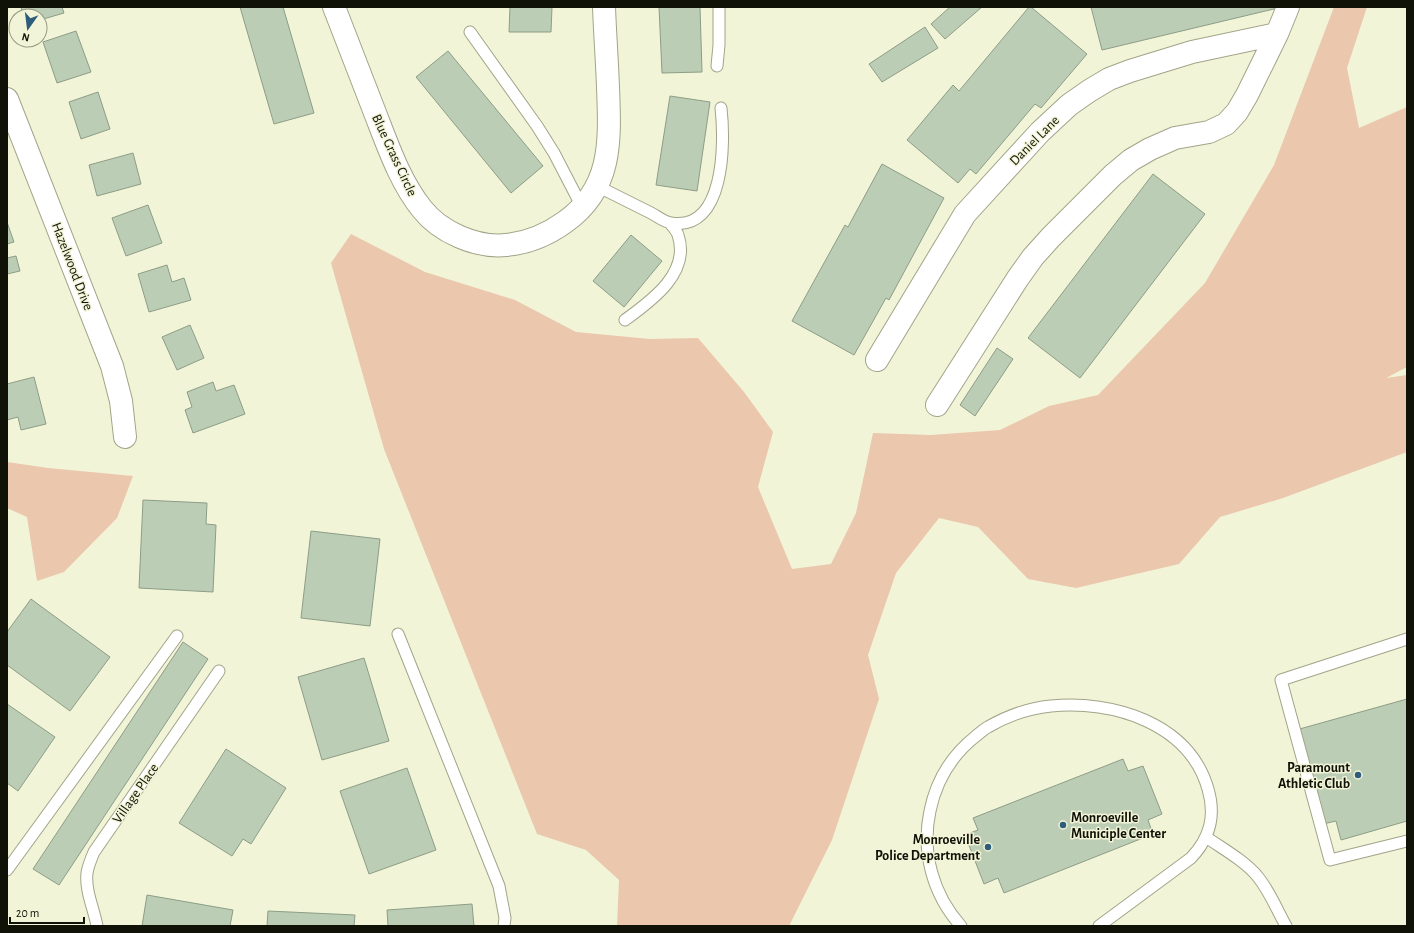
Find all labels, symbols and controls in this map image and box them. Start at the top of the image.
north arrow [8,8,48,48]
text: N [21,31,31,43]
street label: Blue Grass Circle [369,112,419,199]
street label: Daniel Lane [1007,113,1062,168]
street label: Hazelwood Drive [49,220,95,312]
street label: Village Place [110,761,161,826]
place label: Paramount Athletic Club [1278,761,1350,791]
marker: Paramount Athletic Club [1353,770,1363,780]
place label: Monroeville Municiple Center [1071,811,1166,841]
marker: Monroeville Municiple Center [1058,820,1068,830]
place label: Monroeville Police Department [875,833,980,863]
marker: Monroeville Police Department [983,842,993,852]
scale bar [10,899,84,925]
text: 20 m [16,907,39,919]

